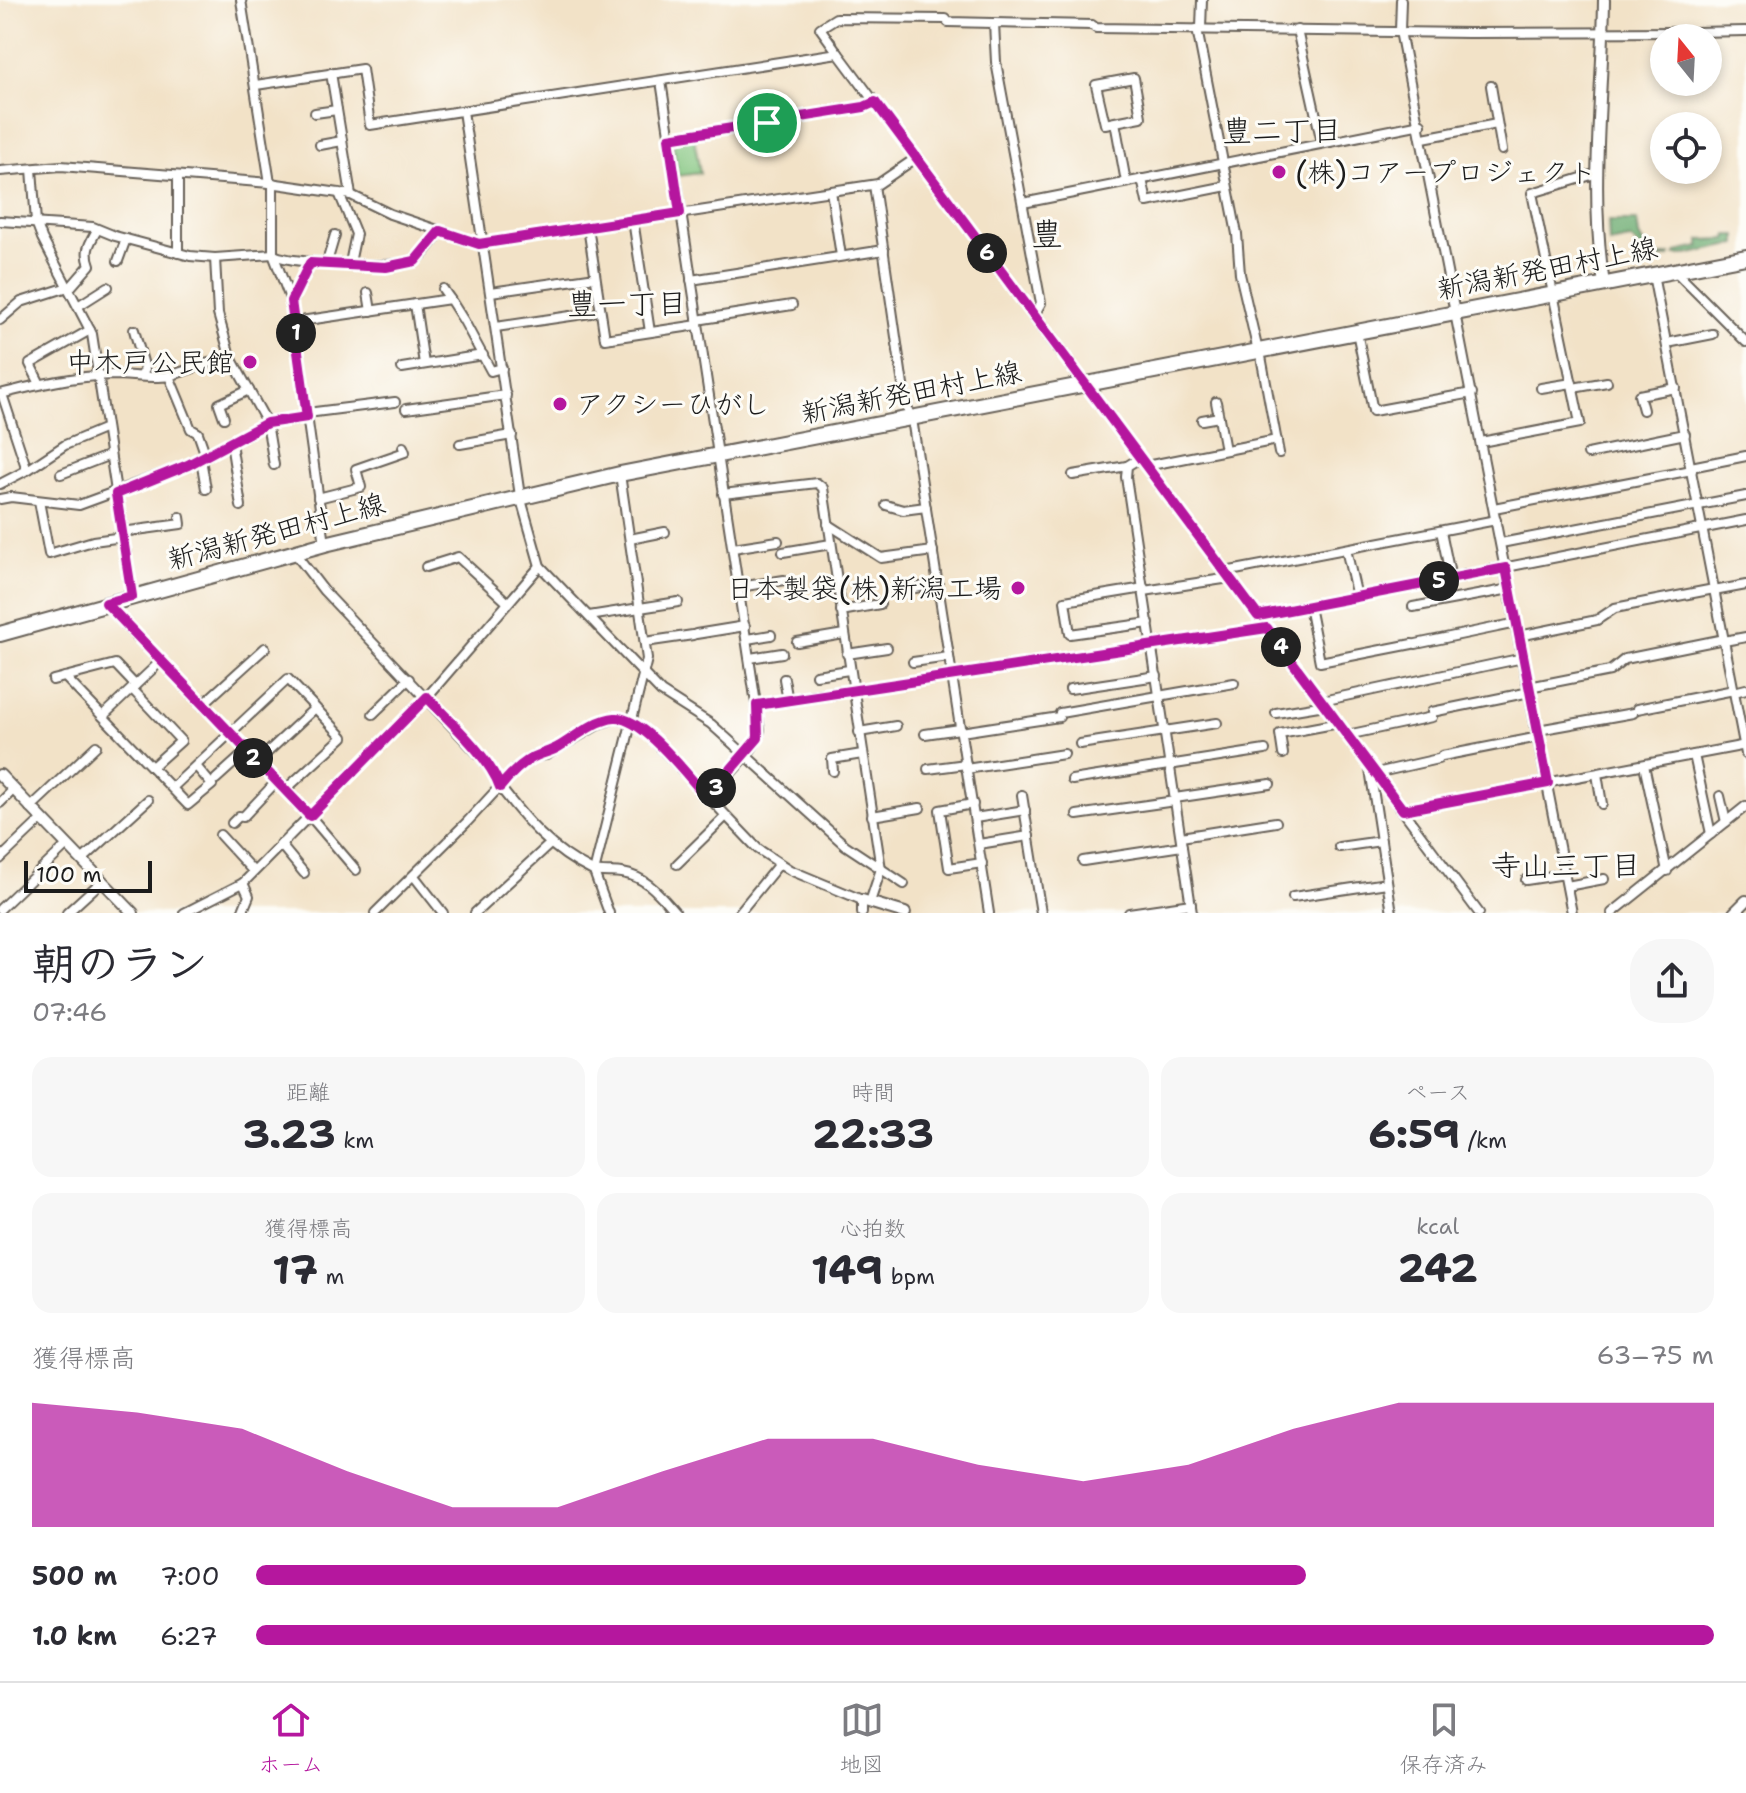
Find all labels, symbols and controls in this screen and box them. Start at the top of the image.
north arrow [1650,24,1722,96]
map controls [1650,24,1722,184]
pin [733,89,801,157]
icon: arrive [745,101,789,145]
district label: 豊二丁目 [1222,110,1342,151]
button: locate [1650,112,1722,184]
place label: (株)コアープロジェクト [1295,153,1596,191]
marker: (株)コアープロジェクト [1270,163,1288,181]
district label: 豊 [1031,212,1063,255]
street label: 新潟新発田村上線 [1433,228,1661,308]
pin: 6 [967,233,1007,273]
text: 6 [979,238,995,267]
district label: 豊一丁目 [567,283,687,324]
pin: 1 [276,313,316,353]
text: 1 [291,318,301,347]
place label: 中木戸公民館 [66,343,234,381]
street label: 新潟新発田村上線 [797,352,1025,432]
marker: 中木戸公民館 [241,353,259,371]
place label: アクシーひがし [576,385,770,423]
marker: アクシーひがし [551,395,569,413]
street label: 新潟新発田村上線 [163,484,389,578]
pin: 5 [1419,561,1459,601]
text: 5 [1432,566,1446,595]
place label: 日本製袋(株)新潟工場 [726,569,1002,607]
marker: 日本製袋(株)新潟工場 [1009,579,1027,597]
pin: 4 [1261,627,1301,667]
text: 4 [1273,632,1289,661]
pin: 2 [233,738,273,778]
text: 2 [245,743,261,772]
pin: 3 [696,768,736,808]
text: 3 [708,773,724,802]
district label: 寺山三丁目 [1491,845,1641,886]
scale bar [24,857,152,893]
text: 100 m [36,860,102,889]
text: 朝のラン [32,934,208,993]
button: share [1630,939,1714,1023]
text: 07:46 [32,994,108,1029]
text: 距離 [286,1078,330,1107]
text: 時間 [851,1078,895,1107]
text: ペース [1405,1078,1470,1107]
text: 3.23 [242,1107,336,1161]
text: 22:33 [812,1107,934,1161]
text: 6:59 [1368,1107,1460,1161]
text: km [336,1126,374,1155]
text: /km [1460,1126,1507,1155]
text: kcal [1416,1212,1459,1241]
text: 獲得標高 [264,1214,352,1243]
text: 心拍数 [840,1214,906,1243]
text: 242 [1398,1241,1478,1295]
text: 17 [272,1243,318,1297]
text: 149 [811,1243,883,1297]
text: m [318,1262,344,1291]
text: bpm [883,1262,935,1291]
text: 63–75 m [1597,1337,1714,1372]
text: 獲得標高 [32,1340,136,1375]
text: 500 m [32,1558,117,1593]
text: 7:00 [160,1558,220,1593]
text: 1.0 km [32,1618,117,1653]
text: 6:27 [160,1618,218,1653]
tab: ホーム [258,1698,323,1779]
tab: 地図 [840,1698,884,1779]
tab: 保存済み [1400,1698,1488,1779]

